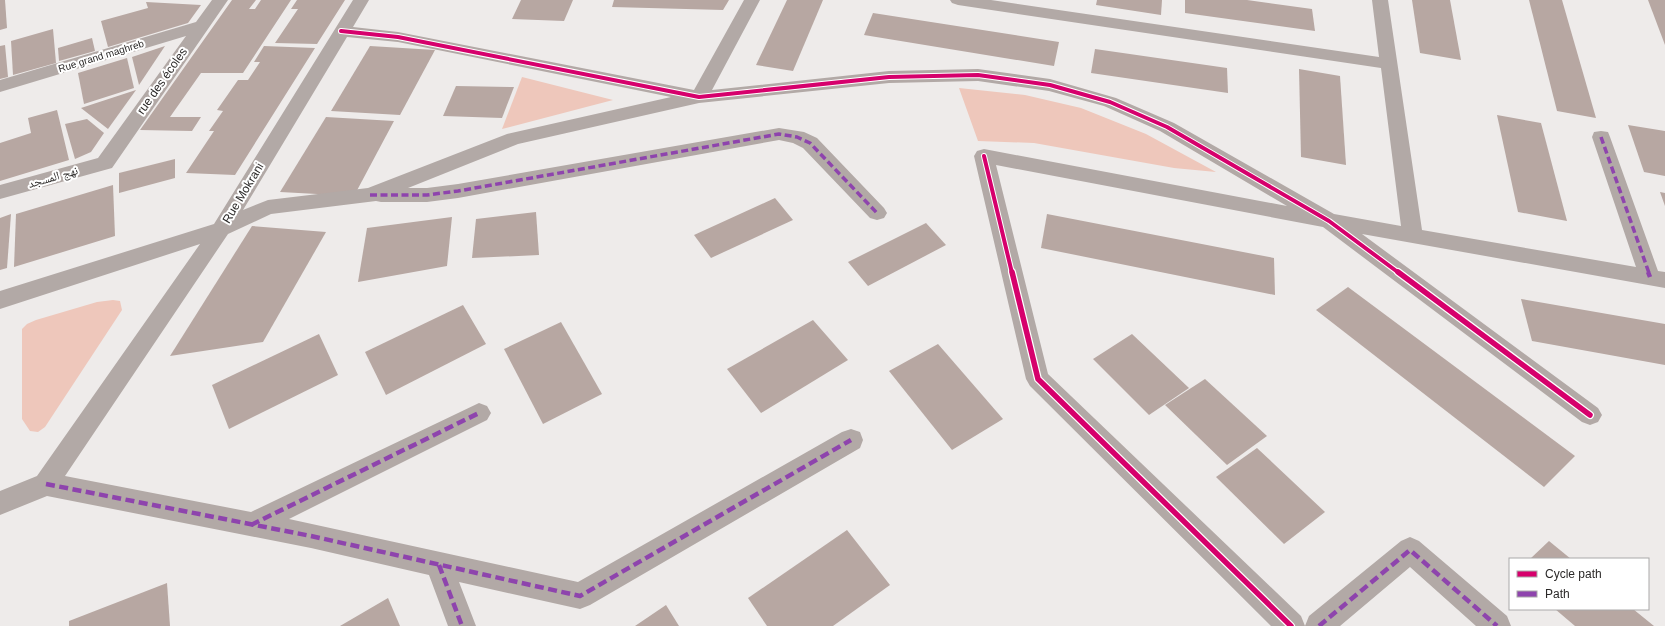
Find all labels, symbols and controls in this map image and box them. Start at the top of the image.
street label: Rue grand maghreb [57,38,146,74]
street label: rue des écoles [134,45,190,117]
street label: Rue Mokrani [219,160,267,226]
street label: نهج المسجد [26,163,80,191]
legend [1509,558,1649,610]
text: Cycle path [1545,567,1602,581]
text: Path [1545,587,1570,601]

